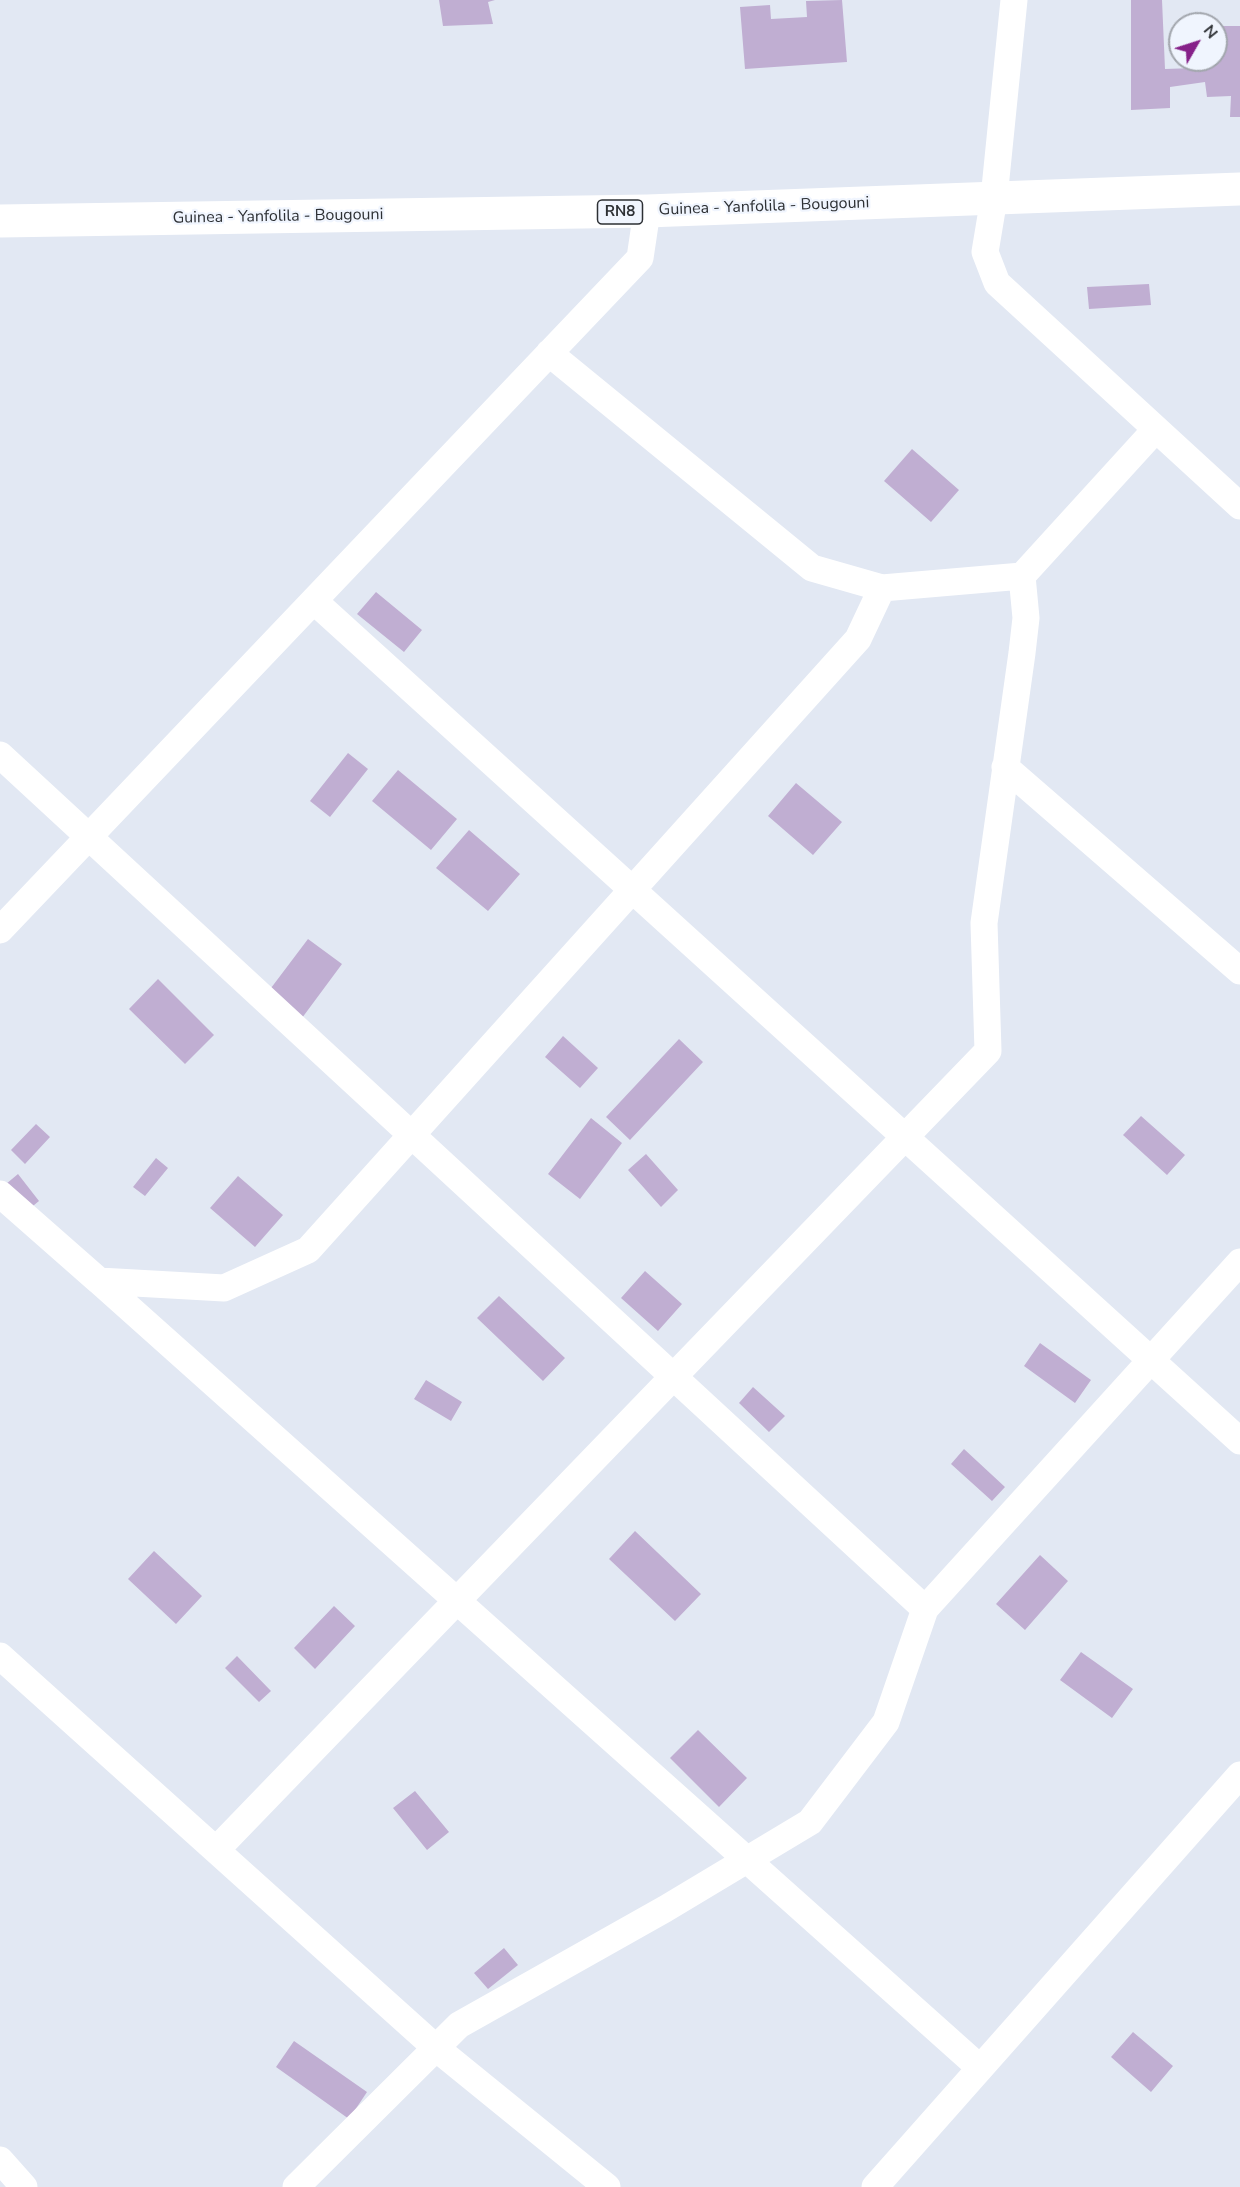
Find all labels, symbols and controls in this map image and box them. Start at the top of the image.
north arrow [1168,12,1228,72]
text: N [1198,20,1223,44]
street label: Guinea - Yanfolila - Bougouni [658,194,870,220]
road number: RN8 [598,200,642,224]
street label: Guinea - Yanfolila - Bougouni [173,206,383,228]

